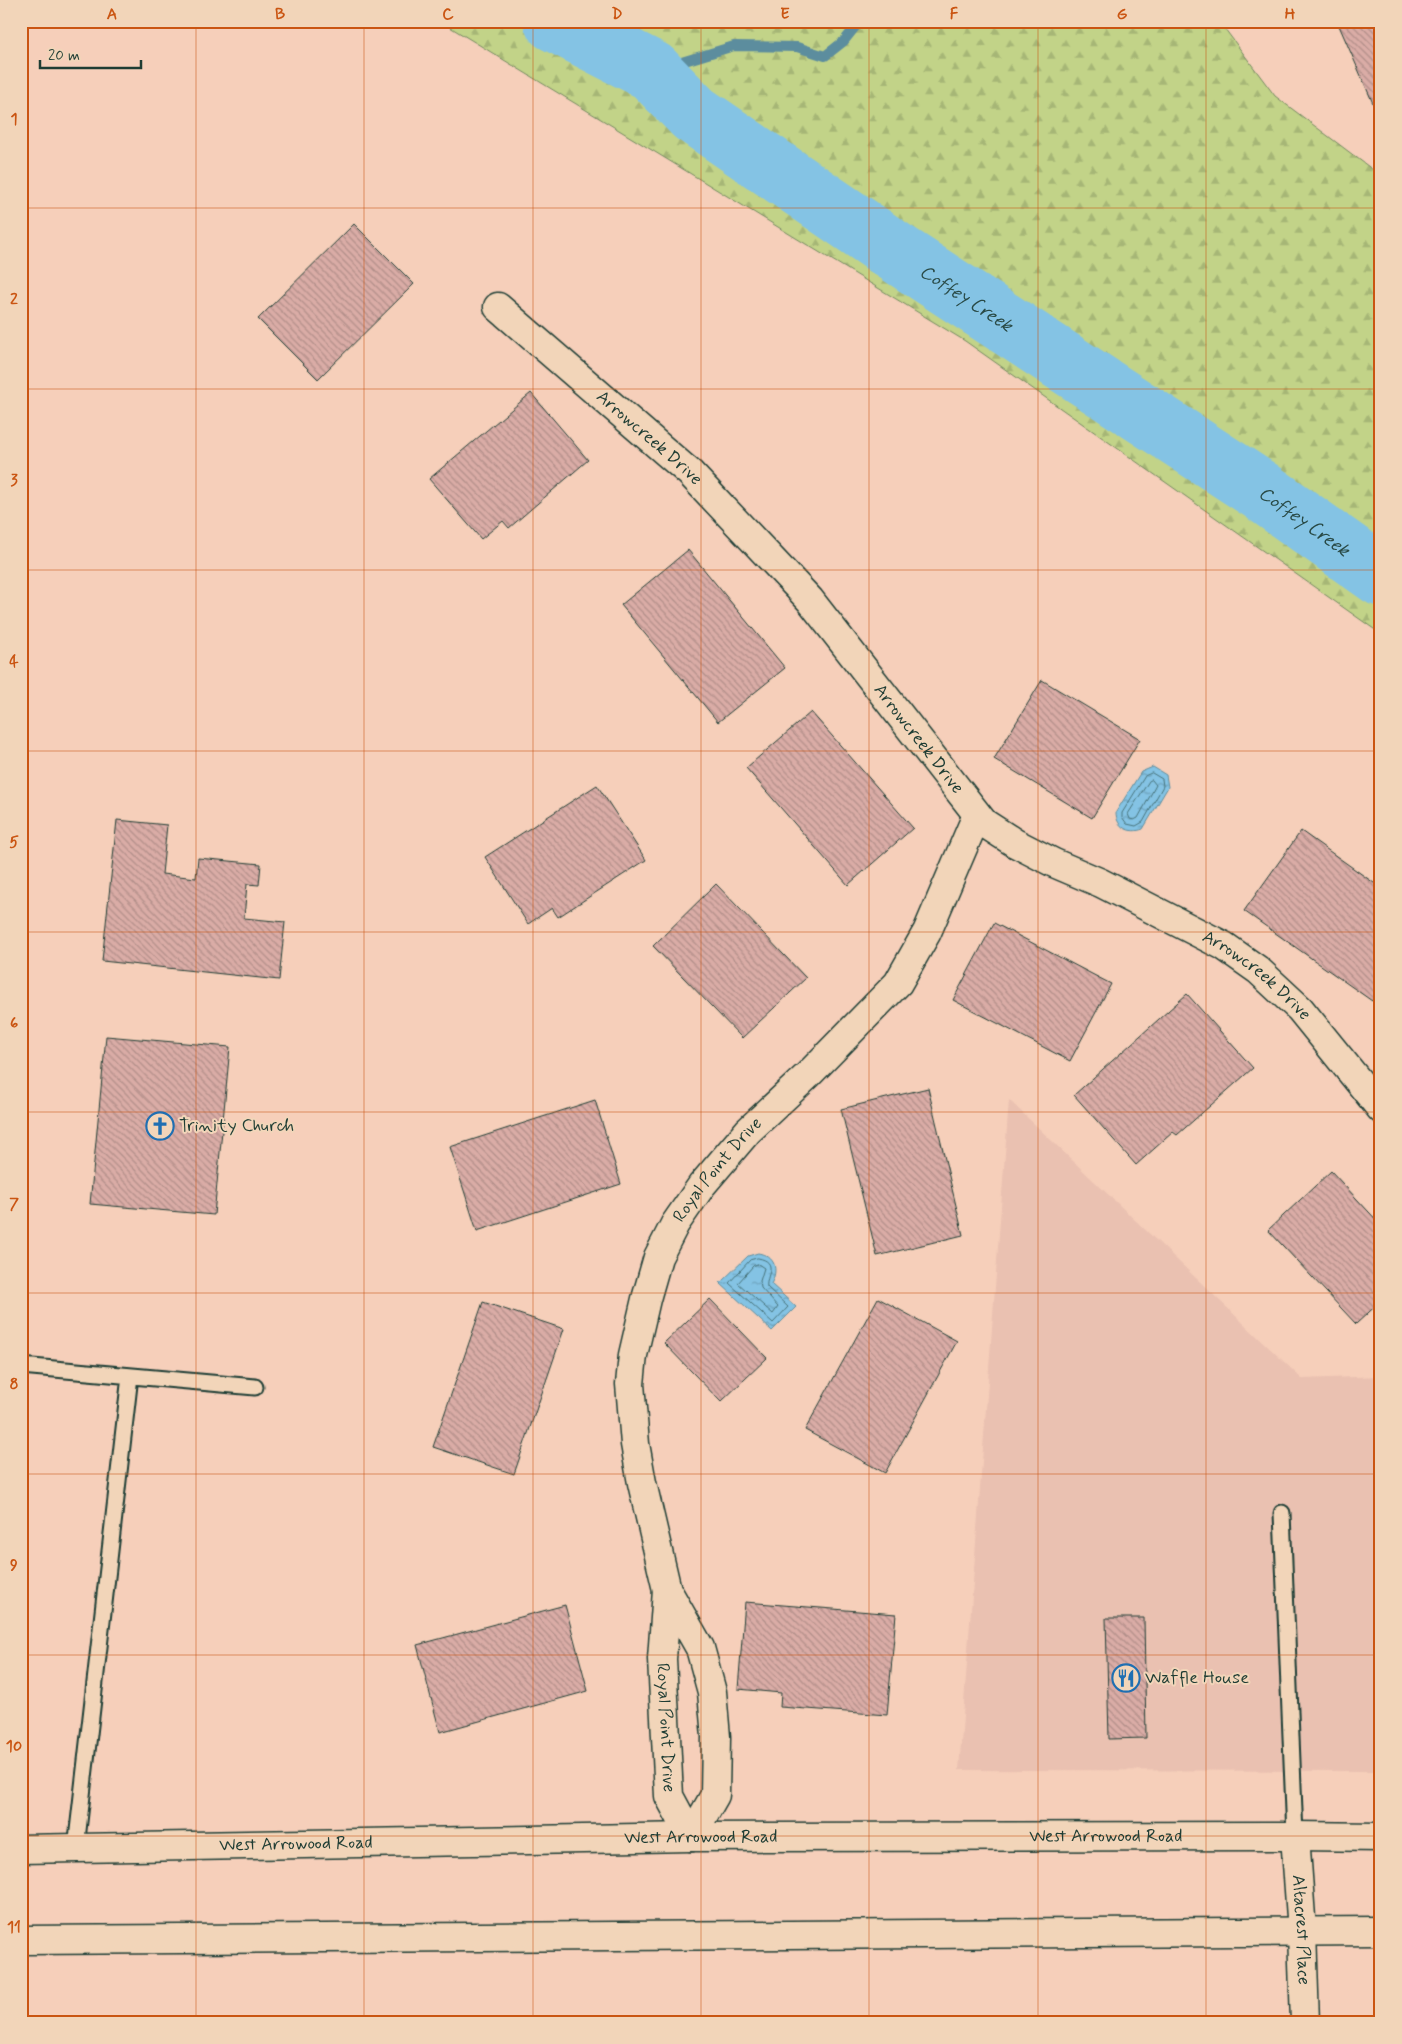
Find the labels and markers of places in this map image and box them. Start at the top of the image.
church icon: Trinity Church [145,1111,175,1141]
place label: Trinity Church [179,1114,294,1138]
restaurant icon: Waffle House [1111,1663,1141,1693]
place label: Waffle House [1145,1666,1249,1690]

